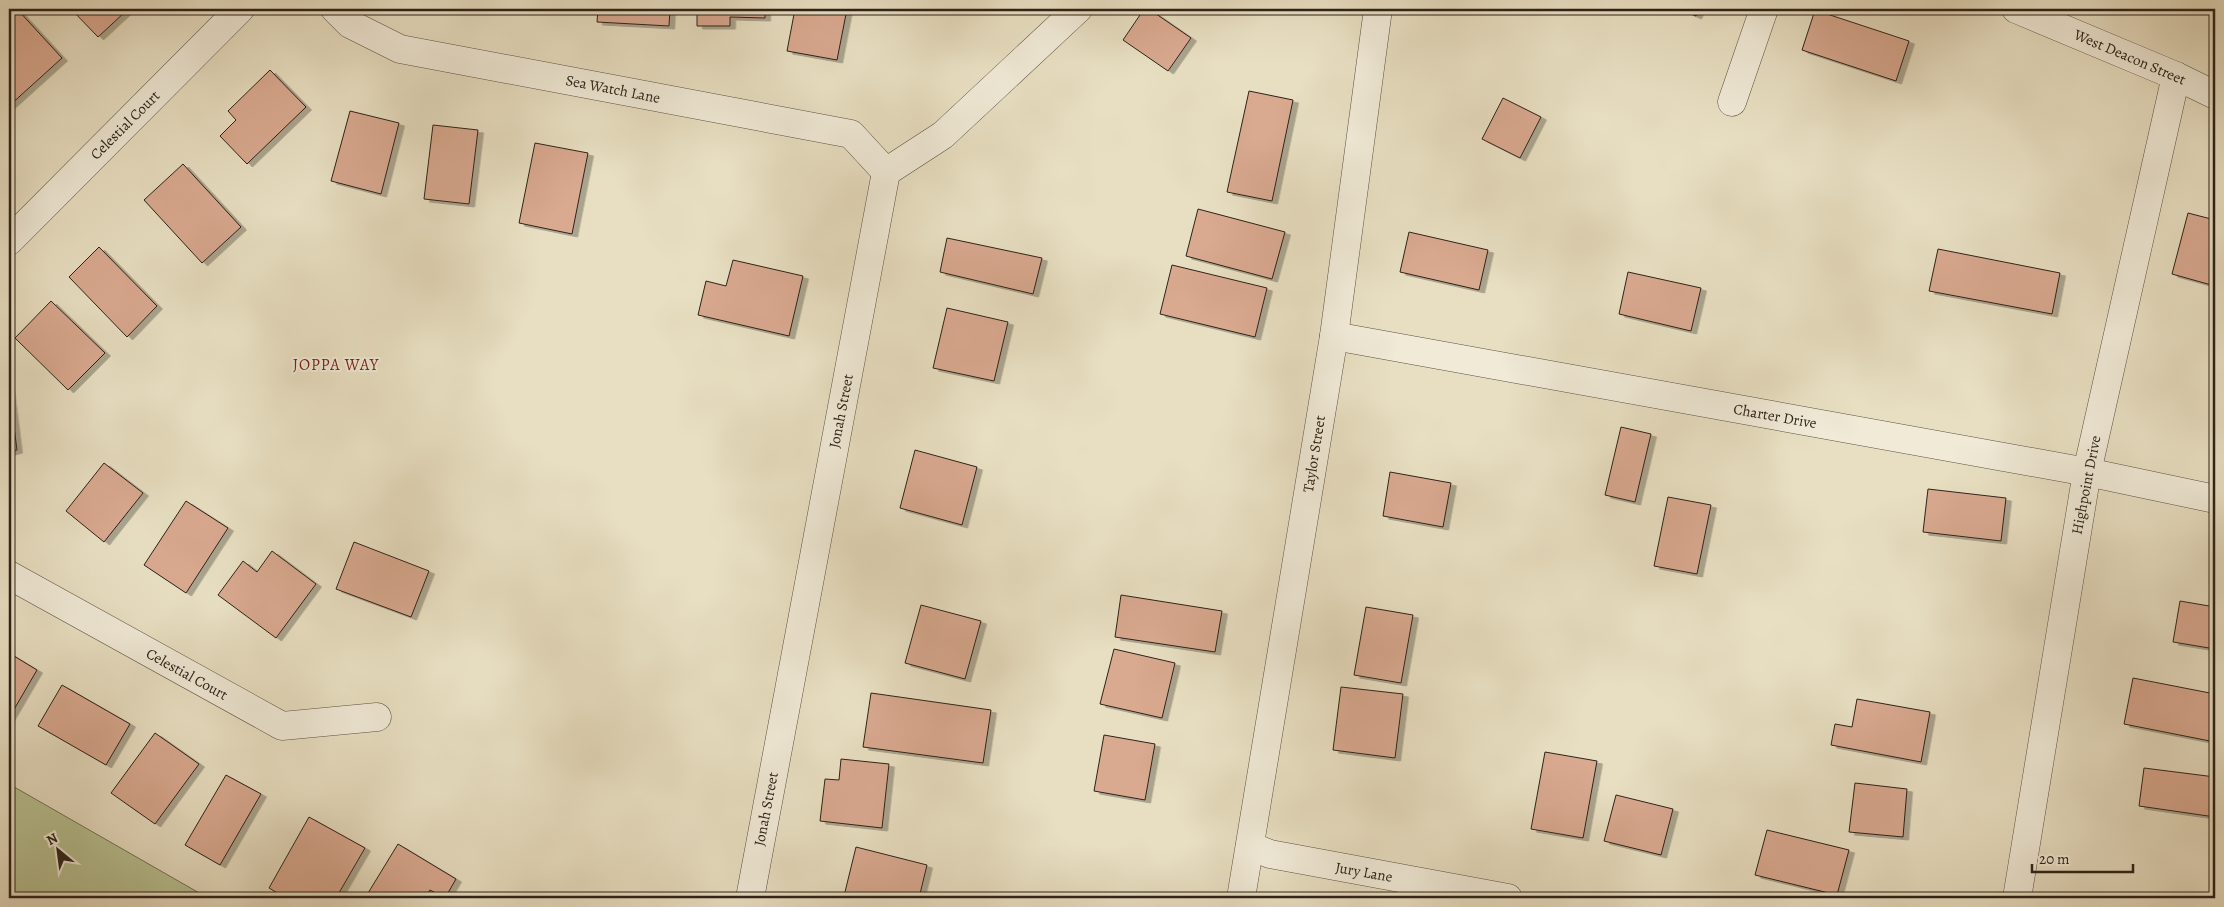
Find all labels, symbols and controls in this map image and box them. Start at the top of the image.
street label: West Deacon Street [2070,24,2189,90]
street label: Sea Watch Lane [564,70,662,108]
street label: Celestial Court [86,86,164,164]
district label: JOPPA WAY [293,354,379,376]
street label: Jonah Street [824,372,858,450]
street label: Charter Drive [1732,399,1818,433]
street label: Taylor Street [1298,414,1330,494]
street label: Highpoint Drive [2067,434,2105,536]
street label: Celestial Court [143,643,231,705]
street label: Jonah Street [749,770,783,848]
north arrow [32,824,82,874]
text: N [43,828,61,850]
scale bar [2032,842,2133,874]
text: 20 m [2039,849,2070,869]
street label: Jury Lane [1334,857,1394,887]

